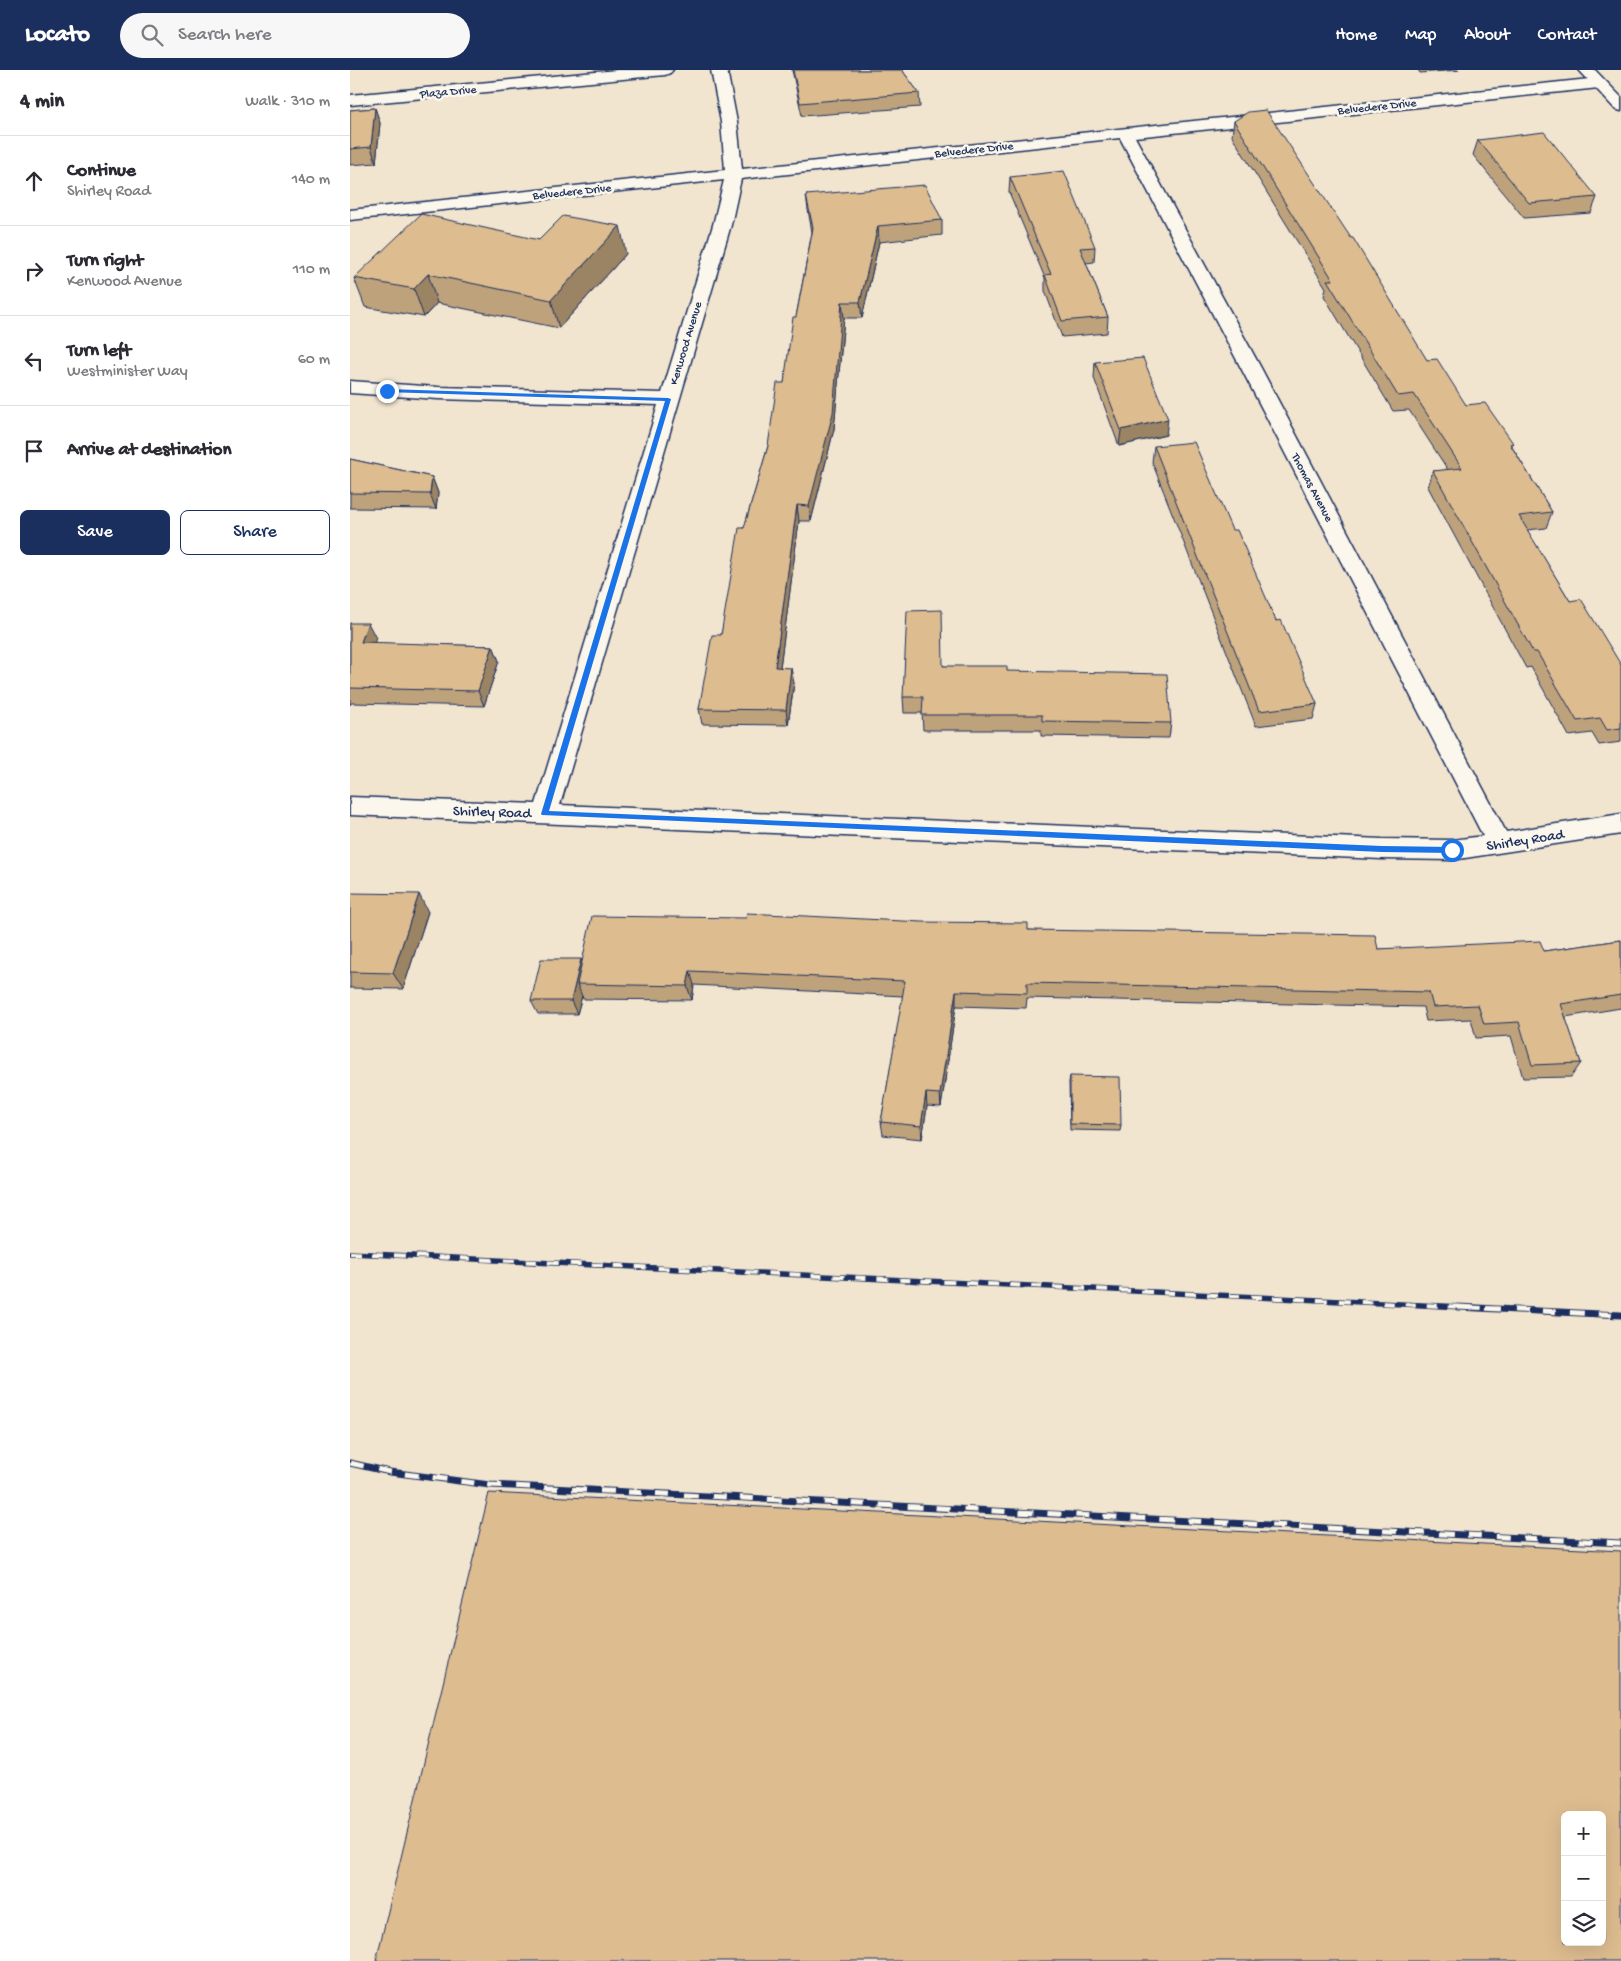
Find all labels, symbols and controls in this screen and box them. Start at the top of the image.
search box [120,13,470,58]
text: Locato [25,21,90,50]
icon: search [138,21,166,49]
text: Search here [178,24,272,47]
text: Home [1335,25,1377,46]
text: Map [1405,25,1436,46]
text: About [1464,25,1510,46]
text: Contact [1538,25,1596,46]
street label: Plaza Drive [418,83,478,103]
text: 4 min [20,90,64,115]
text: Walk · 310 m [245,93,330,112]
street label: Belvedere Drive [1336,97,1418,119]
street label: Belvedere Drive [933,140,1015,162]
text: Continue [67,160,136,183]
icon: ahead [20,167,48,195]
text: 140 m [292,171,330,190]
street label: Belvedere Drive [531,182,613,204]
text: Shirley Road [67,183,151,202]
text: Turn right [67,250,143,273]
icon: right [20,257,48,285]
text: 110 m [293,261,330,280]
text: Kenwood Avenue [67,273,182,292]
street label: Kenwood Avenue [668,300,706,387]
text: Turn left [67,340,131,363]
icon: left [20,347,48,375]
text: 60 m [298,351,330,370]
text: Westminister Way [67,363,188,382]
route end [376,380,399,403]
icon: arrive [20,437,48,465]
text: Arrive at destination [67,439,231,462]
street label: Thomas Avenue [1287,450,1336,525]
button: Save [20,510,170,555]
button: Share [180,510,330,555]
street label: Shirley Road [452,803,533,823]
street label: Shirley Road [1485,826,1567,856]
route start [1441,839,1464,862]
map controls [1561,1811,1606,1946]
button: + [1561,1811,1606,1856]
button: − [1561,1856,1606,1901]
button: layers [1561,1901,1606,1946]

